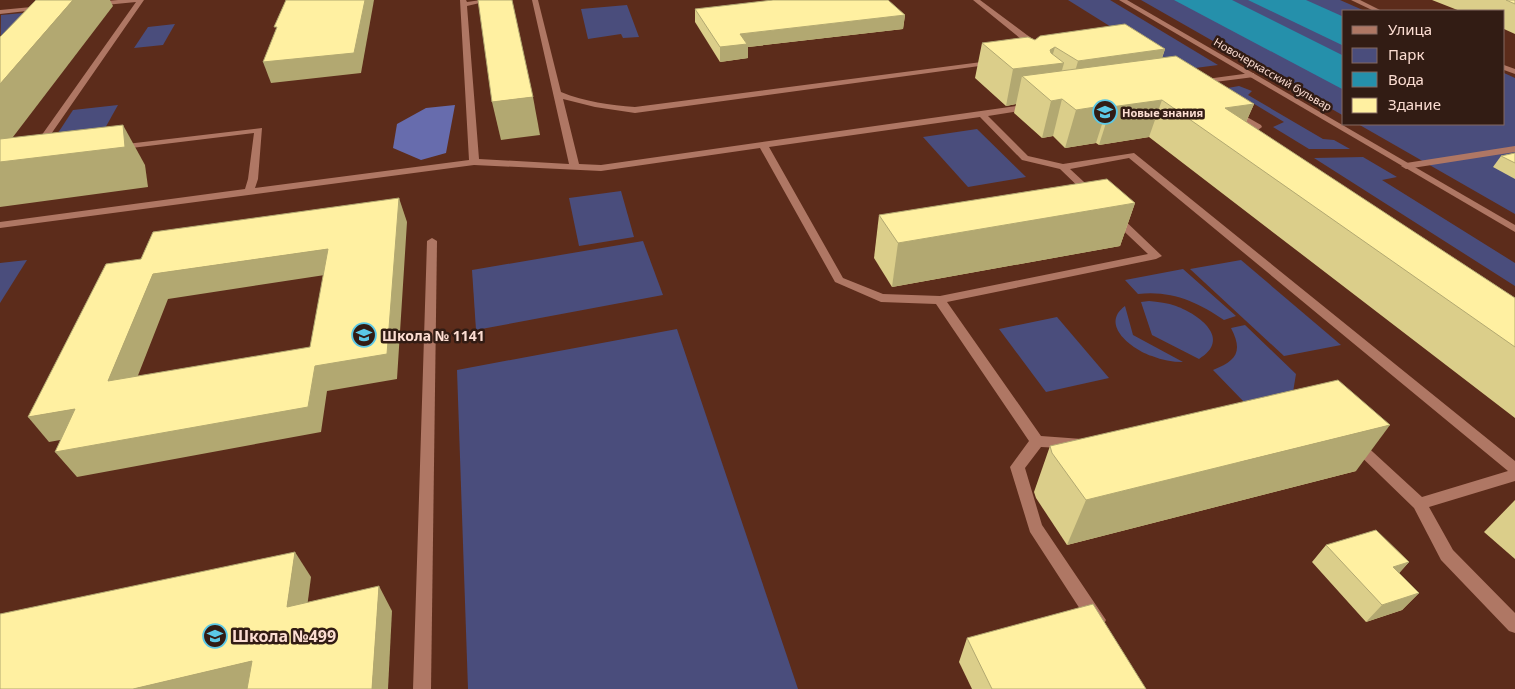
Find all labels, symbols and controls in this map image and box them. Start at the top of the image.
legend [1342,10,1505,125]
text: Улица [1388,19,1432,39]
street label: Новочеркасский бульвар [1211,34,1335,114]
text: Парк [1388,44,1424,64]
text: Вода [1388,69,1424,89]
text: Здание [1388,94,1441,114]
school or university icon: Новые знания [1092,99,1118,125]
place label: Новые знания [1122,105,1203,120]
school or university icon: Школа № 1141 [351,322,377,348]
place label: Школа № 1141 [382,326,485,345]
school or university icon: Школа №499 [202,623,228,649]
place label: Школа №499 [232,625,336,647]

